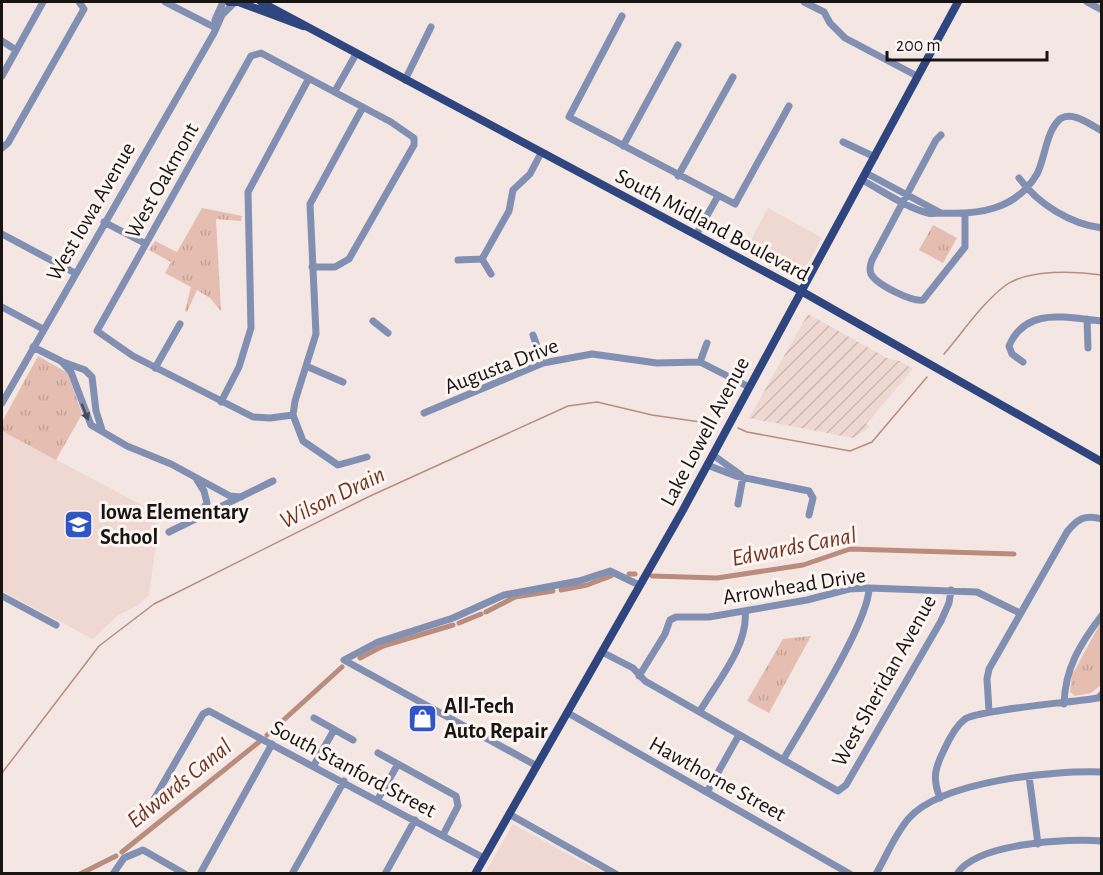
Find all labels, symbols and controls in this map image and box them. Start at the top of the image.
scale bar [887,24,1048,62]
text: 200 m [896,37,941,55]
street label: West Oakmont [121,119,203,242]
street label: West Iowa Avenue [42,138,139,285]
street label: South Midland Boulevard [612,164,813,285]
street label: Augusta Drive [441,334,561,398]
street label: Lake Lowell Avenue [656,353,753,510]
one-way arrow [80,403,90,421]
water label: Wilson Drain [276,462,389,534]
place label: Iowa Elementary School [100,501,249,548]
school or university icon: Iowa Elementary School [63,508,95,540]
water label: Edwards Canal [730,523,859,571]
street label: Arrowhead Drive [721,564,867,608]
street label: West Sheridan Avenue [828,591,940,770]
place label: All-Tech Auto Repair [444,695,548,742]
shop icon: All-Tech Auto Repair [407,702,439,734]
street label: South Stanford Street [267,716,440,822]
street label: Hawthorne Street [646,732,789,825]
water label: Edwards Canal [123,735,237,833]

